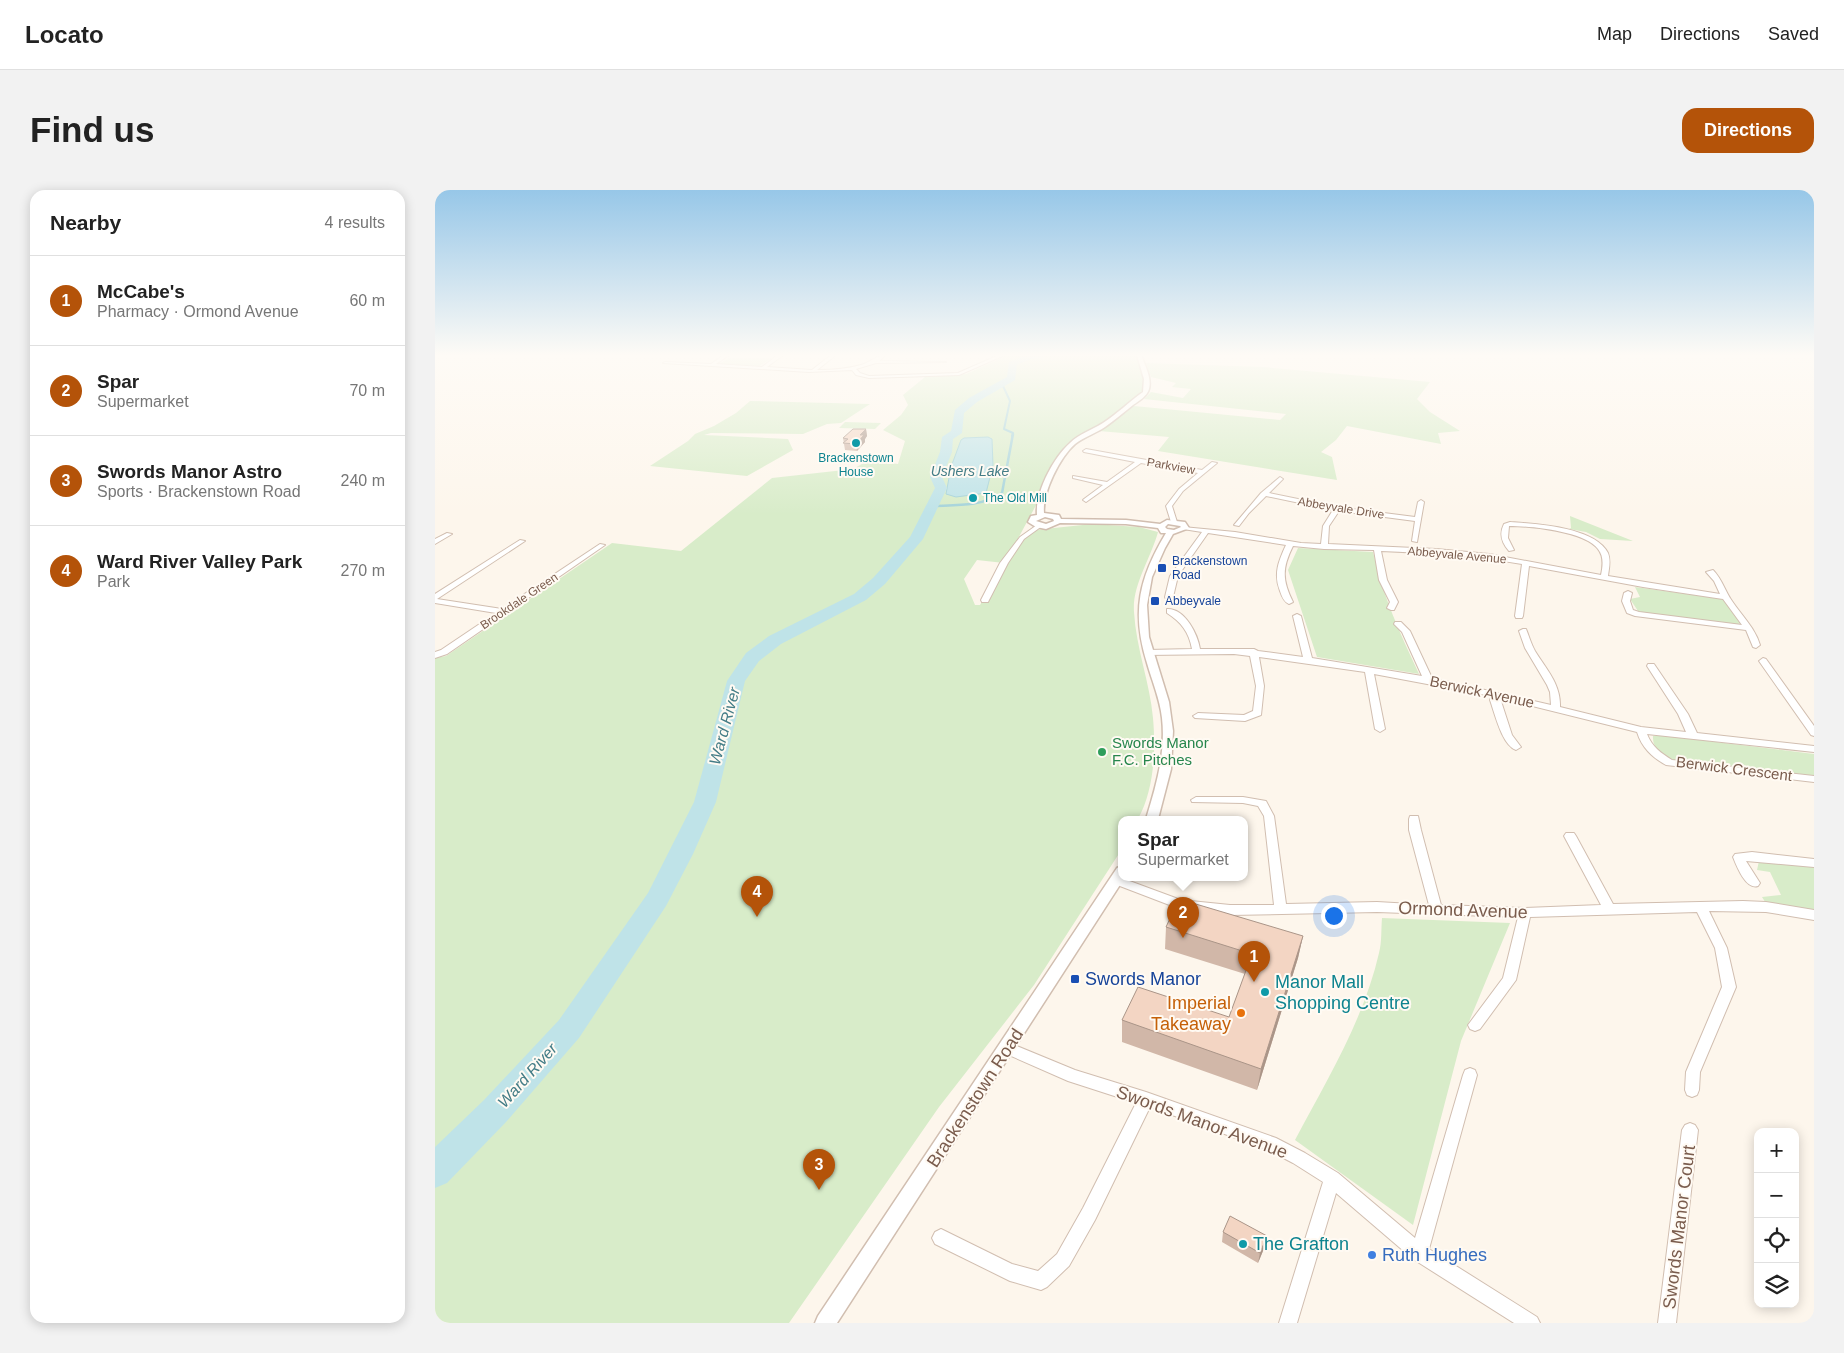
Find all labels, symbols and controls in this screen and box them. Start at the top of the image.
text: Locato [25,21,104,48]
text: Map [1597,24,1632,44]
text: Directions [1660,24,1740,44]
text: Saved [1768,24,1819,44]
button: Directions [1682,108,1814,153]
text: Find us [30,110,154,149]
text: Nearby [50,211,121,234]
text: 4 results [325,214,385,231]
text: McCabe's [97,281,185,302]
text: 1 [62,292,70,309]
text: 60 m [349,292,385,309]
text: Pharmacy · Ormond Avenue [97,303,299,320]
text: Spar [97,371,139,392]
text: 2 [62,382,70,399]
text: 70 m [349,382,385,399]
text: Supermarket [97,393,189,410]
marker: Brackenstown House [850,437,862,449]
place label: Brackenstown House [818,451,894,479]
street label: Parkview [1146,455,1197,477]
text: Swords Manor Astro [97,461,282,482]
water label: Ushers Lake [931,463,1010,479]
text: 3 [62,472,70,489]
text: 240 m [341,472,385,489]
text: Sports · Brackenstown Road [97,483,301,500]
place label: The Old Mill [983,491,1047,505]
marker: The Old Mill [967,492,979,504]
street label: Abbeyvale Drive [1297,494,1386,522]
street label: Abbeyvale Avenue [1407,544,1507,566]
text: Ward River Valley Park [97,551,302,572]
place label: Brackenstown Road [1172,554,1247,582]
text: 4 [62,562,70,579]
text: 270 m [341,562,385,579]
marker: Brackenstown Road [1156,562,1168,574]
street label: Brookdale Green [477,570,561,632]
text: Park [97,573,130,590]
place label: Abbeyvale [1165,594,1221,608]
marker: Abbeyvale [1149,595,1161,607]
street label: Berwick Avenue [1428,672,1536,711]
water label: Ward River [706,685,743,767]
place label: Swords Manor F.C. Pitches [1112,734,1209,768]
marker: Swords Manor F.C. Pitches [1096,746,1108,758]
street label: Berwick Crescent [1675,753,1794,784]
popup [1118,816,1248,881]
text: Spar [1137,829,1179,850]
text: Supermarket [1137,851,1229,868]
pin: 4 [741,876,773,917]
pin: 2 [1167,897,1199,938]
street label: Ormond Avenue [1398,898,1528,922]
your location [1321,903,1347,929]
pin: 1 [1238,941,1270,982]
place label: Swords Manor [1085,969,1201,989]
place label: Manor Mall Shopping Centre [1275,972,1410,1013]
marker: Swords Manor [1069,973,1081,985]
marker: Manor Mall Shopping Centre [1259,986,1271,998]
place label: Imperial Takeaway [1151,993,1231,1034]
marker: Imperial Takeaway [1235,1007,1247,1019]
street label: Brackenstown Road [923,1025,1027,1171]
water label: Ward River [494,1040,561,1111]
street label: Swords Manor Avenue [1114,1082,1290,1162]
map controls [1754,1128,1799,1308]
button: + [1754,1128,1799,1173]
street label: Swords Manor Court [1659,1144,1699,1310]
pin: 3 [803,1149,835,1190]
button: − [1754,1173,1799,1218]
button: locate [1754,1218,1799,1263]
place label: The Grafton [1253,1234,1349,1254]
marker: The Grafton [1237,1238,1249,1250]
place label: Ruth Hughes [1382,1245,1487,1265]
marker: Ruth Hughes [1366,1249,1378,1261]
button: layers [1754,1263,1799,1308]

